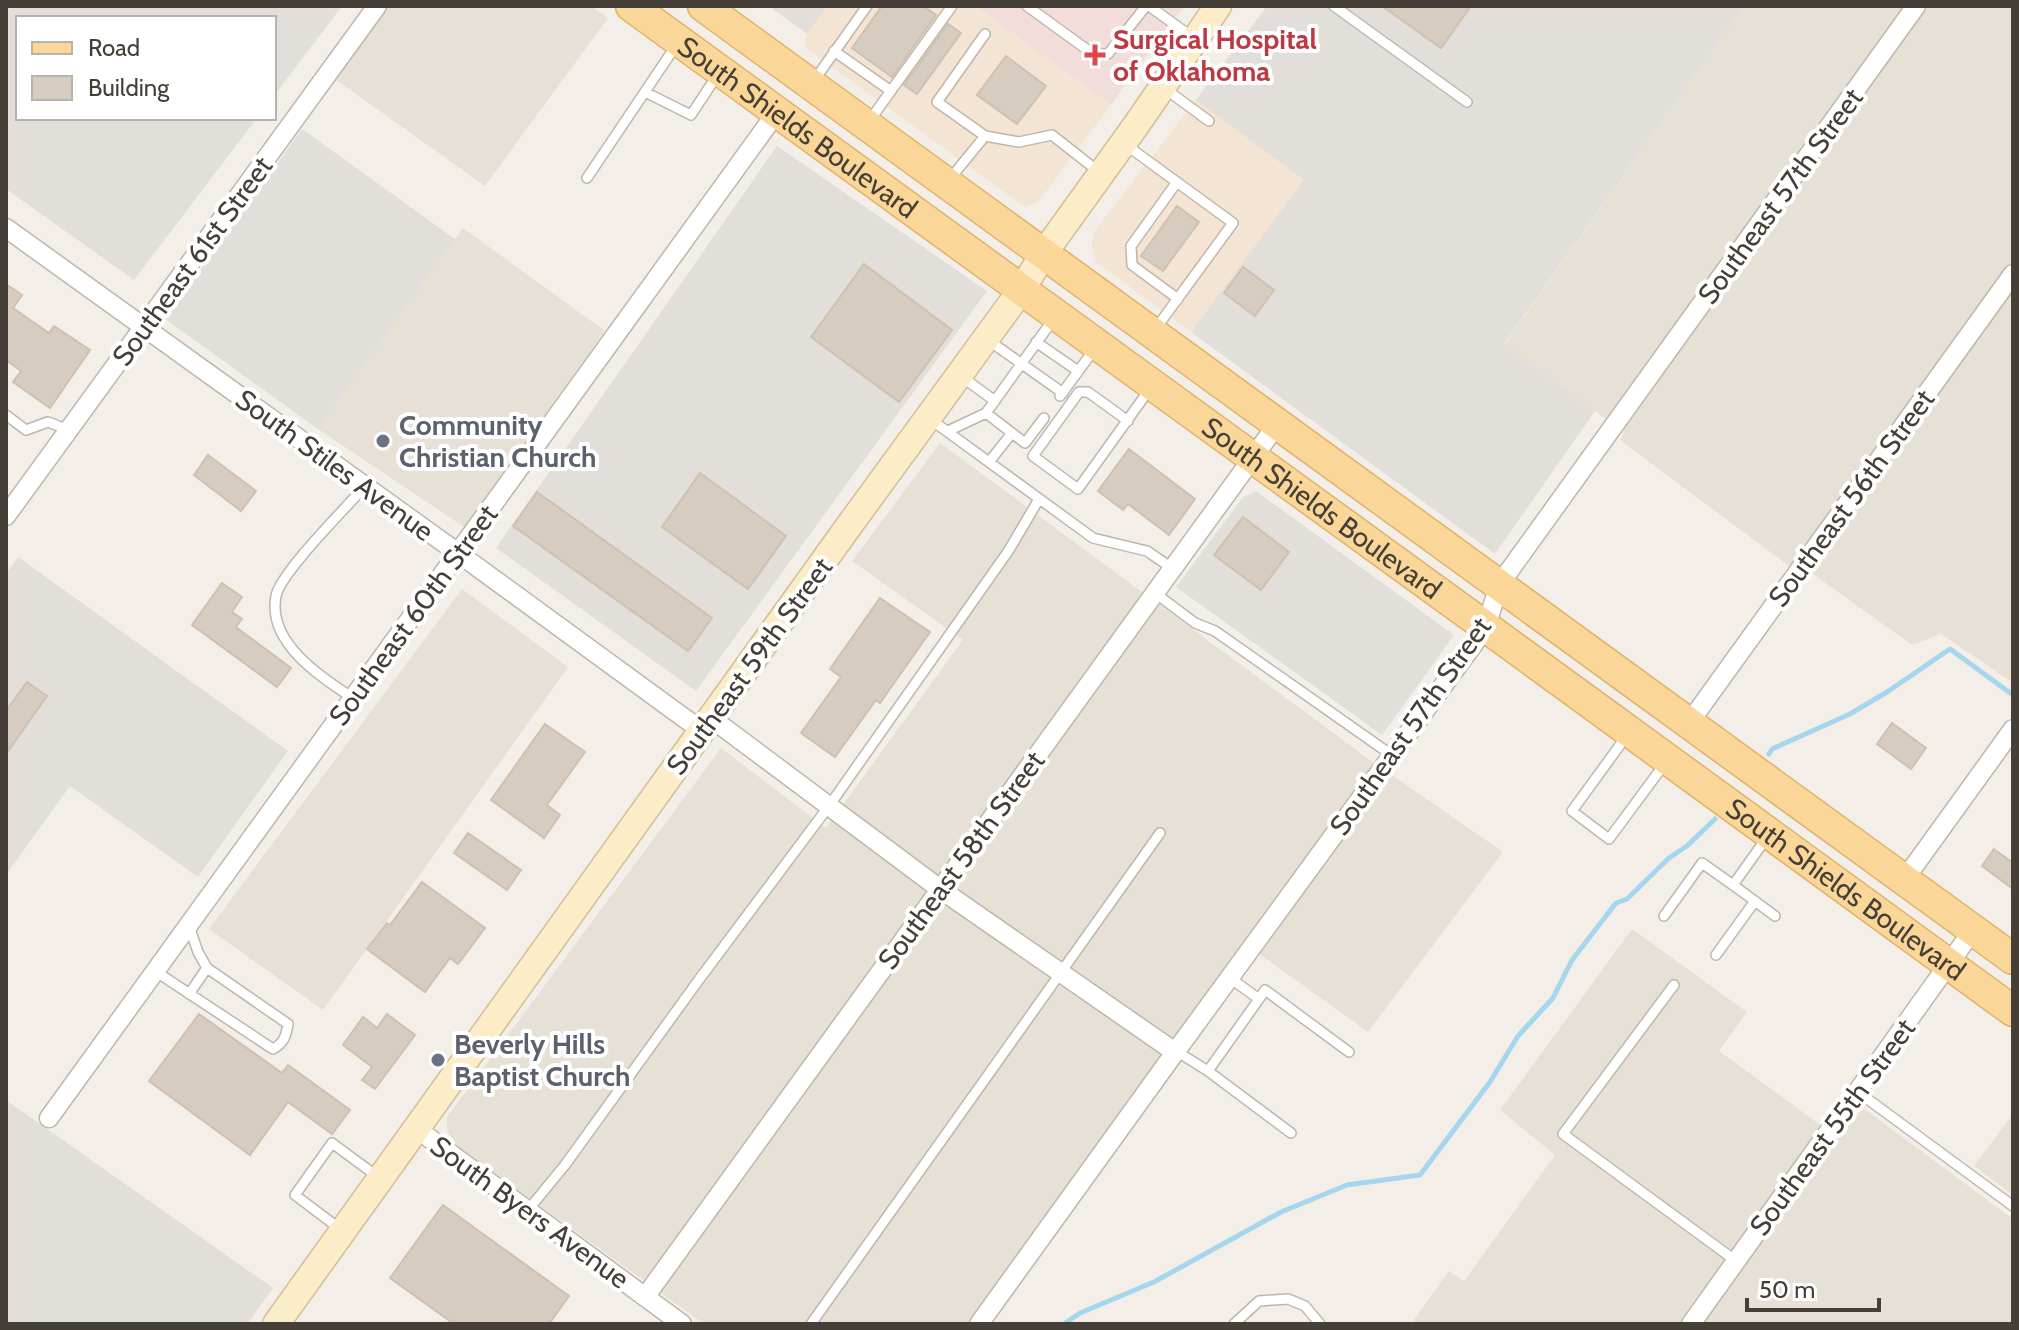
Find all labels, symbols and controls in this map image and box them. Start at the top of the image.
legend [16,16,276,120]
place label: Surgical Hospital of Oklahoma [1113,22,1317,88]
street label: South Shields Boulevard [671,29,924,225]
text: Road [88,33,140,62]
marker: Surgical Hospital of Oklahoma [1084,44,1106,66]
text: Building [88,73,170,102]
street label: Southeast 57th Street [1690,82,1870,310]
street label: Southeast 61st Street [105,150,279,372]
street label: South Stiles Avenue [229,382,441,548]
street label: Southeast 56th Street [1761,383,1941,613]
place label: Community Christian Church [399,408,596,474]
street label: South Shields Boulevard [1196,410,1448,606]
marker: Community Christian Church [374,432,392,450]
street label: Southeast 60th Street [322,498,504,732]
street label: Southeast 59th Street [659,551,839,781]
street label: Southeast 57th Street [1322,610,1498,842]
street label: Southeast 58th Street [870,744,1052,976]
street label: South Shields Boulevard [1720,791,1972,988]
street label: Southeast 55th Street [1742,1012,1922,1242]
place label: Beverly Hills Baptist Church [454,1027,630,1093]
marker: Beverly Hills Baptist Church [429,1051,447,1069]
street label: South Byers Avenue [424,1129,636,1295]
scale bar [1747,1262,1879,1312]
text: 50 m [1759,1275,1815,1304]

